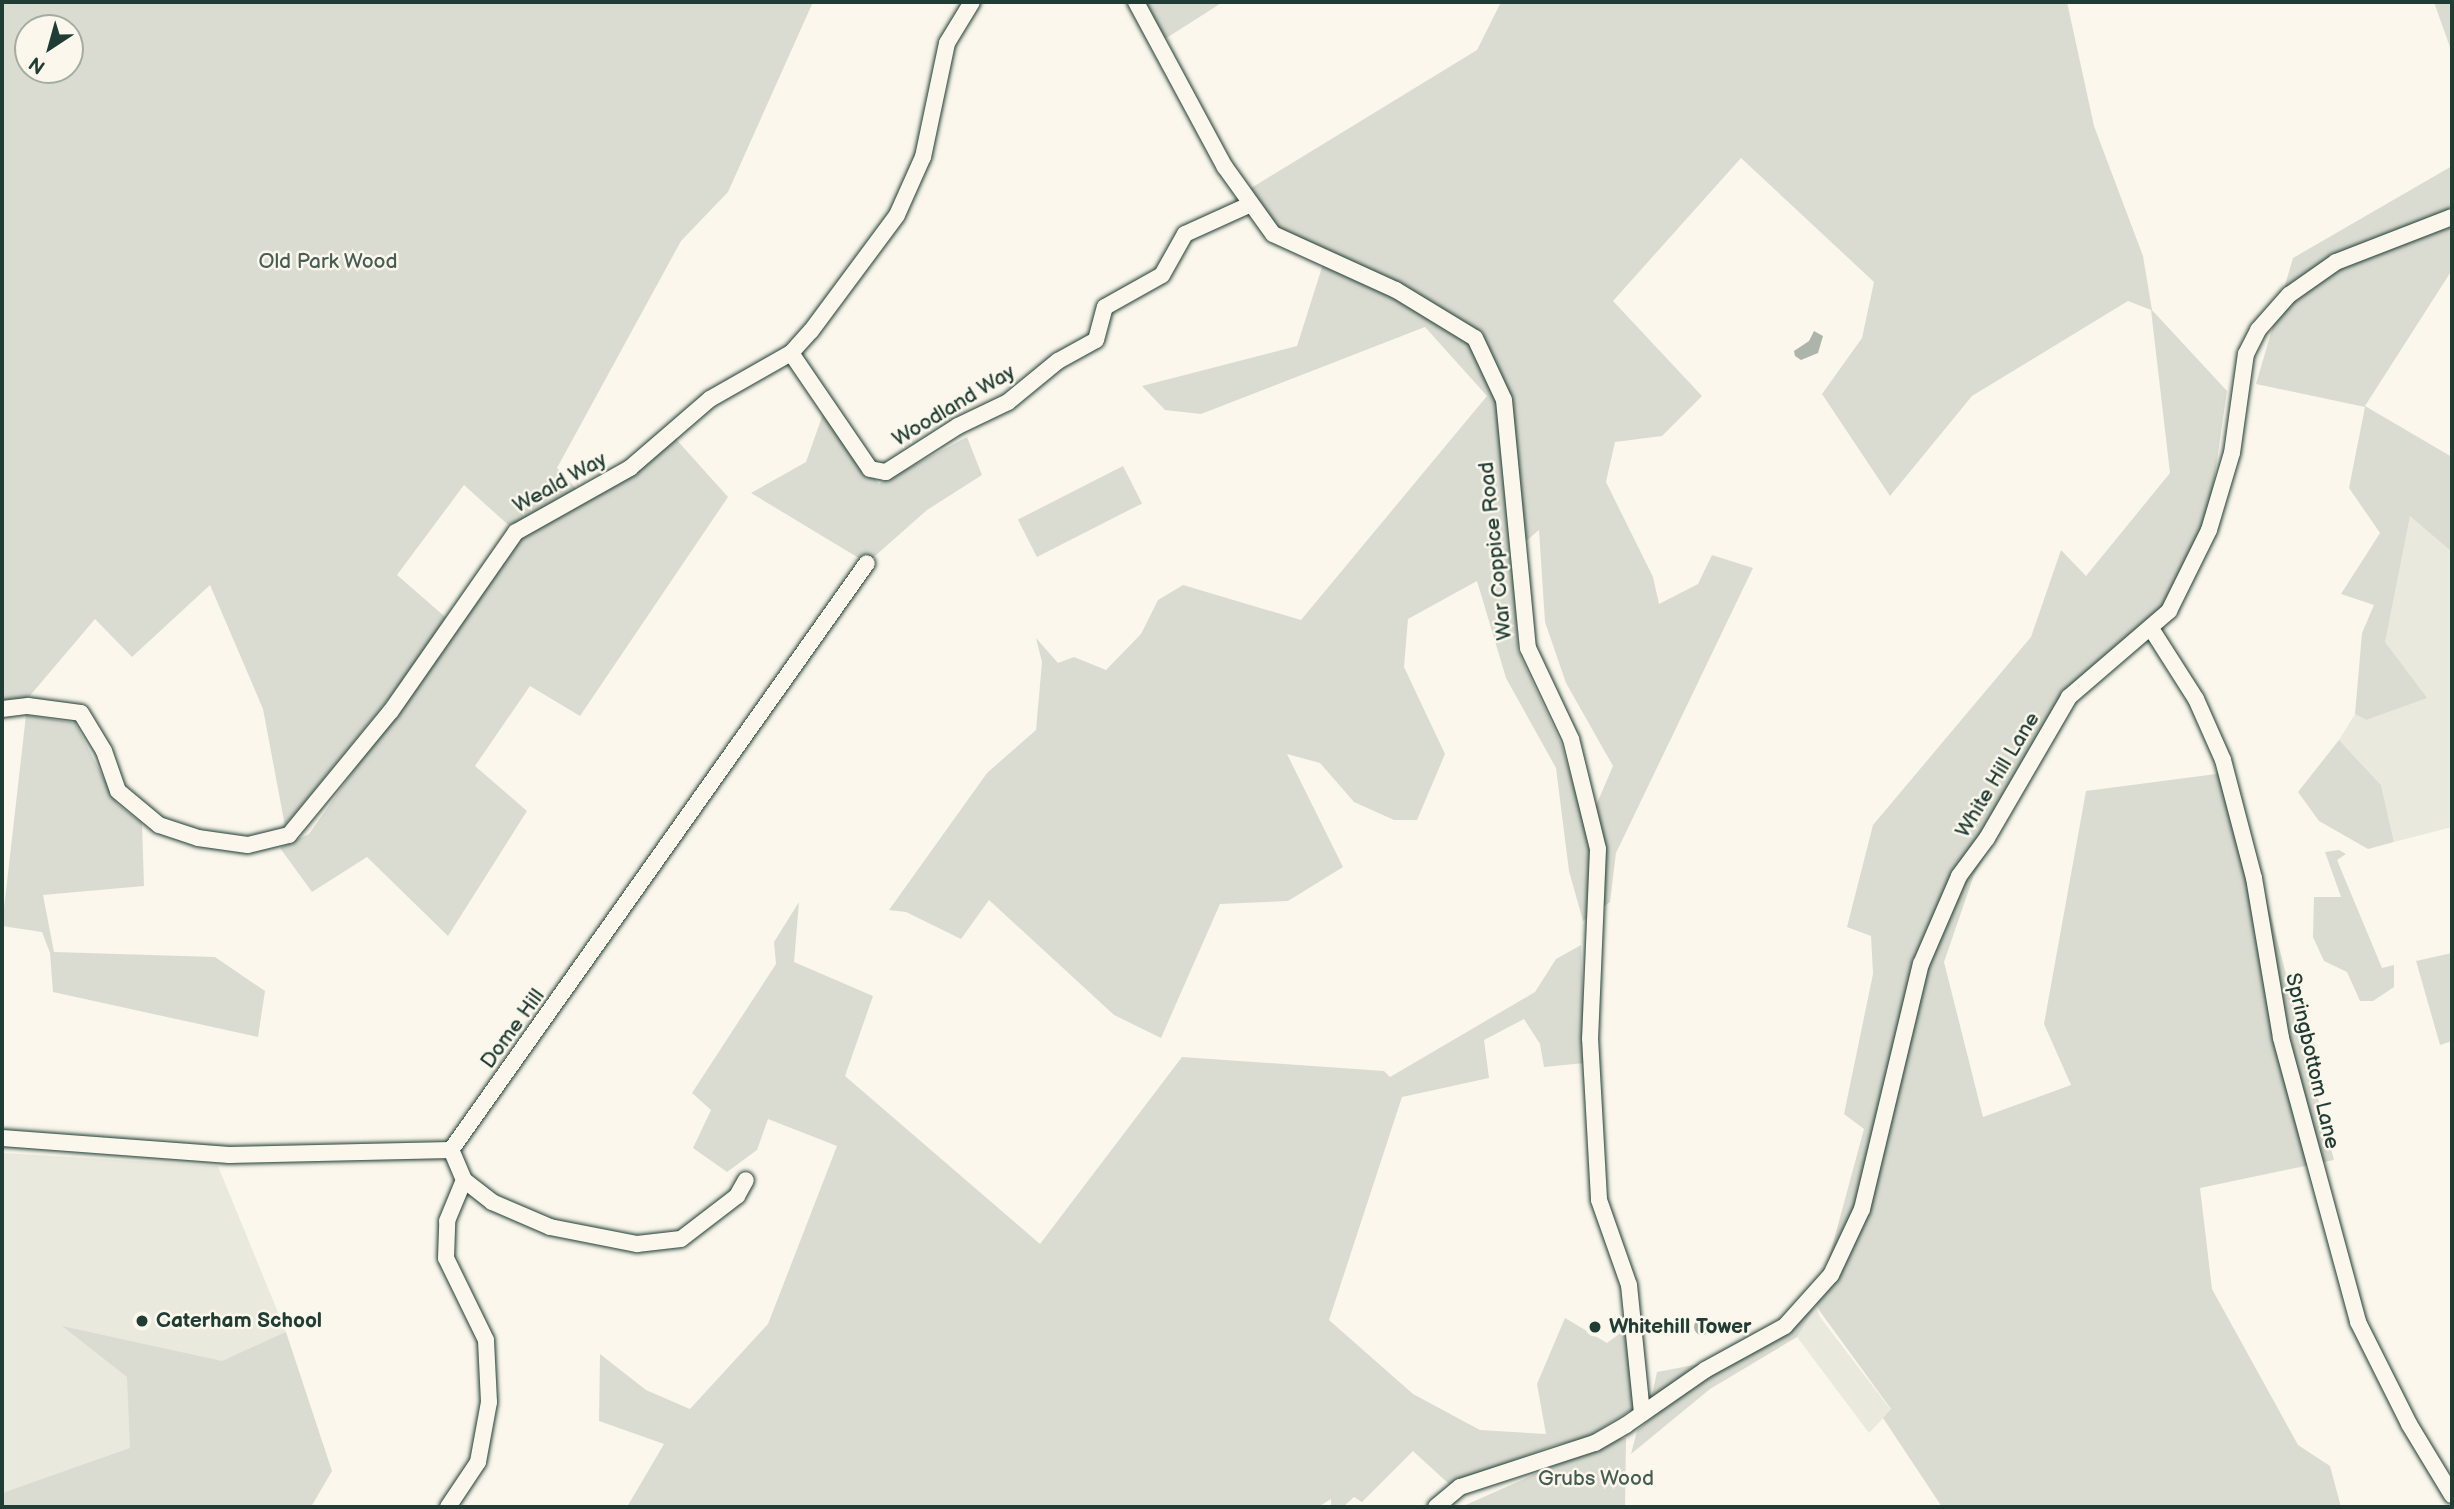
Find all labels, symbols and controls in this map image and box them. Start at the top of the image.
north arrow [14,14,84,84]
text: N [25,51,50,78]
park label: Old Park Wood [258,249,398,275]
street label: Woodland Way [888,359,1020,453]
street label: Weald Way [508,447,612,519]
street label: War Coppice Road [1474,461,1518,641]
street label: White Hill Lane [1951,708,2045,842]
street label: Springbottom Lane [2280,971,2344,1151]
street label: Dome Hill [476,984,550,1074]
place label: Caterham School [156,1308,322,1334]
marker: Caterham School [134,1313,150,1329]
place label: Whitehill Tower [1609,1314,1751,1340]
marker: Whitehill Tower [1587,1319,1603,1335]
park label: Grubs Wood [1538,1466,1654,1492]

